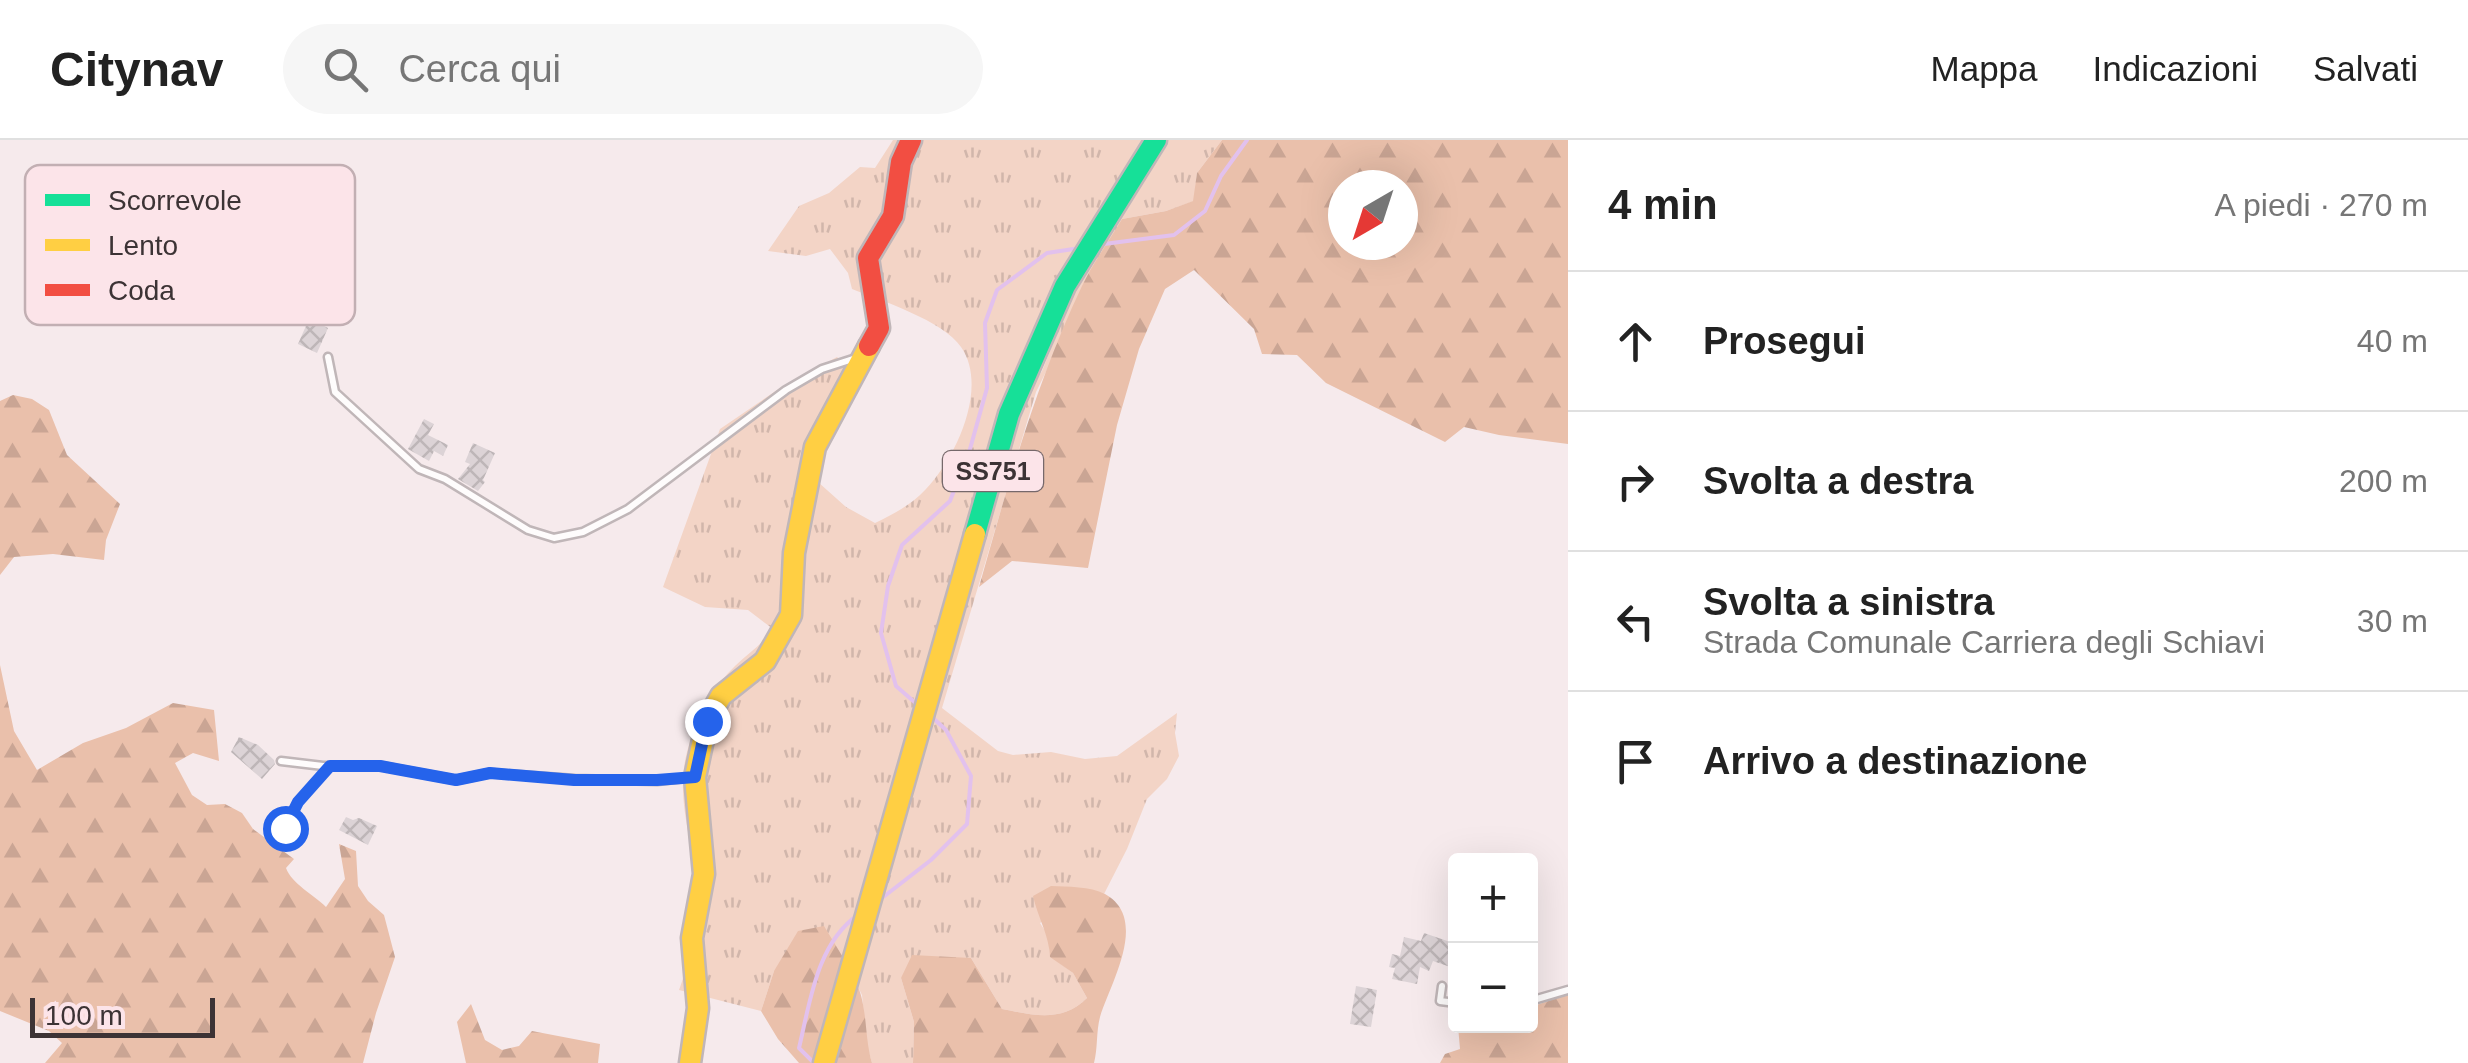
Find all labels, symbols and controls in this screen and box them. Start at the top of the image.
search box [283,24,983,114]
icon: search [318,42,373,97]
text: Citynav [50,43,223,96]
text: Cerca qui [398,48,561,90]
text: Mappa [1931,49,2038,88]
text: Indicazioni [2093,49,2258,88]
text: Salvati [2313,49,2418,88]
legend [25,165,355,325]
north arrow [1328,170,1418,260]
text: 4 min [1608,181,1718,228]
text: Scorrevole [108,185,242,216]
text: A piedi · 270 m [2215,187,2428,223]
text: Lento [108,230,178,261]
text: Coda [108,275,175,306]
icon: ahead [1608,314,1663,369]
text: Prosegui [1703,320,1866,362]
text: 40 m [2357,323,2428,359]
road number: SS751 [943,451,1043,491]
icon: right [1608,454,1663,509]
text: Svolta a destra [1703,460,1973,502]
text: 200 m [2339,463,2428,499]
text: Svolta a sinistra [1703,581,1994,623]
icon: left [1608,594,1663,649]
text: 30 m [2357,603,2428,639]
text: Strada Comunale Carriera degli Schiavi [1703,624,2265,660]
route end [685,699,731,745]
icon: arrive [1608,734,1663,789]
text: Arrivo a destinazione [1703,740,2087,782]
route start [263,806,309,852]
map controls [1448,853,1538,1033]
button: + [1448,853,1538,943]
button: − [1448,943,1538,1033]
scale bar [30,993,215,1038]
text: 100 m [45,1000,123,1031]

